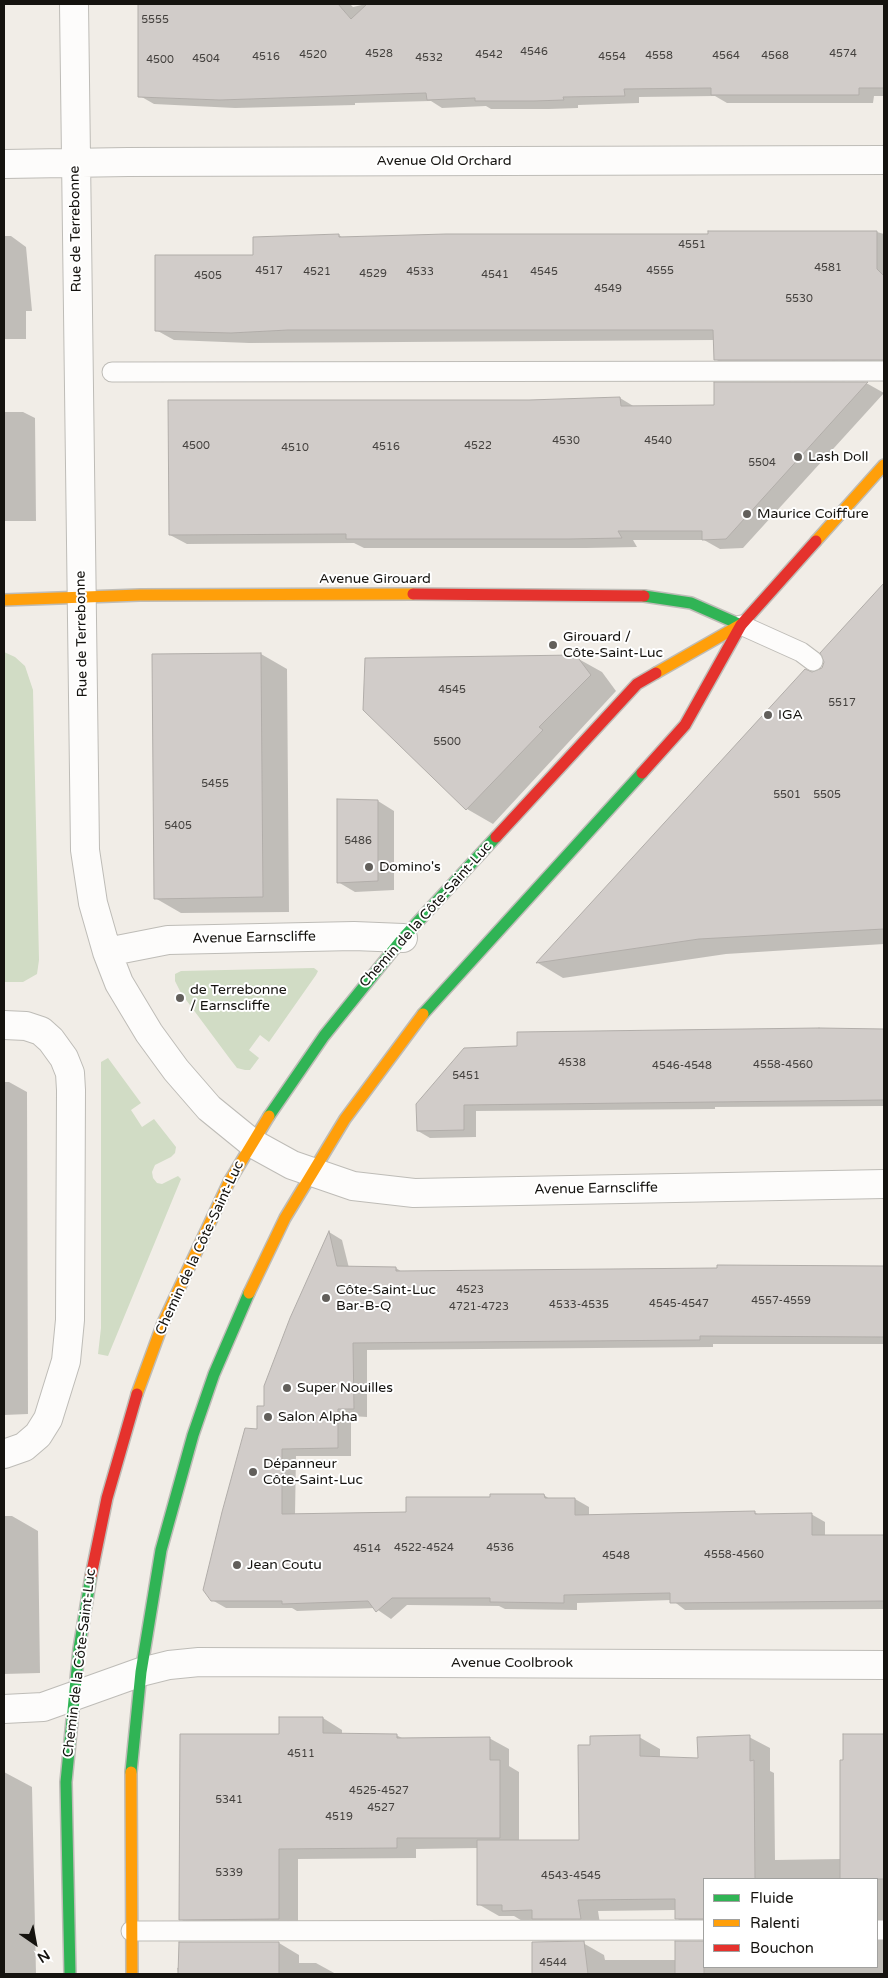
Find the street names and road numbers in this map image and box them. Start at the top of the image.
street label: Avenue Old Orchard [376,153,512,169]
street label: Rue de Terrebonne [66,165,86,293]
street label: Rue de Terrebonne [72,570,92,698]
street label: Avenue Girouard [319,571,431,587]
street label: Chemin de la Côte-Saint-Luc [356,839,496,991]
street label: Avenue Earnscliffe [192,929,316,947]
street label: Chemin de la Côte-Saint-Luc [152,1158,248,1338]
street label: Avenue Earnscliffe [534,1180,658,1198]
street label: Chemin de la Côte-Saint-Luc [60,1568,100,1758]
street label: Avenue Coolbrook [451,1655,573,1671]

